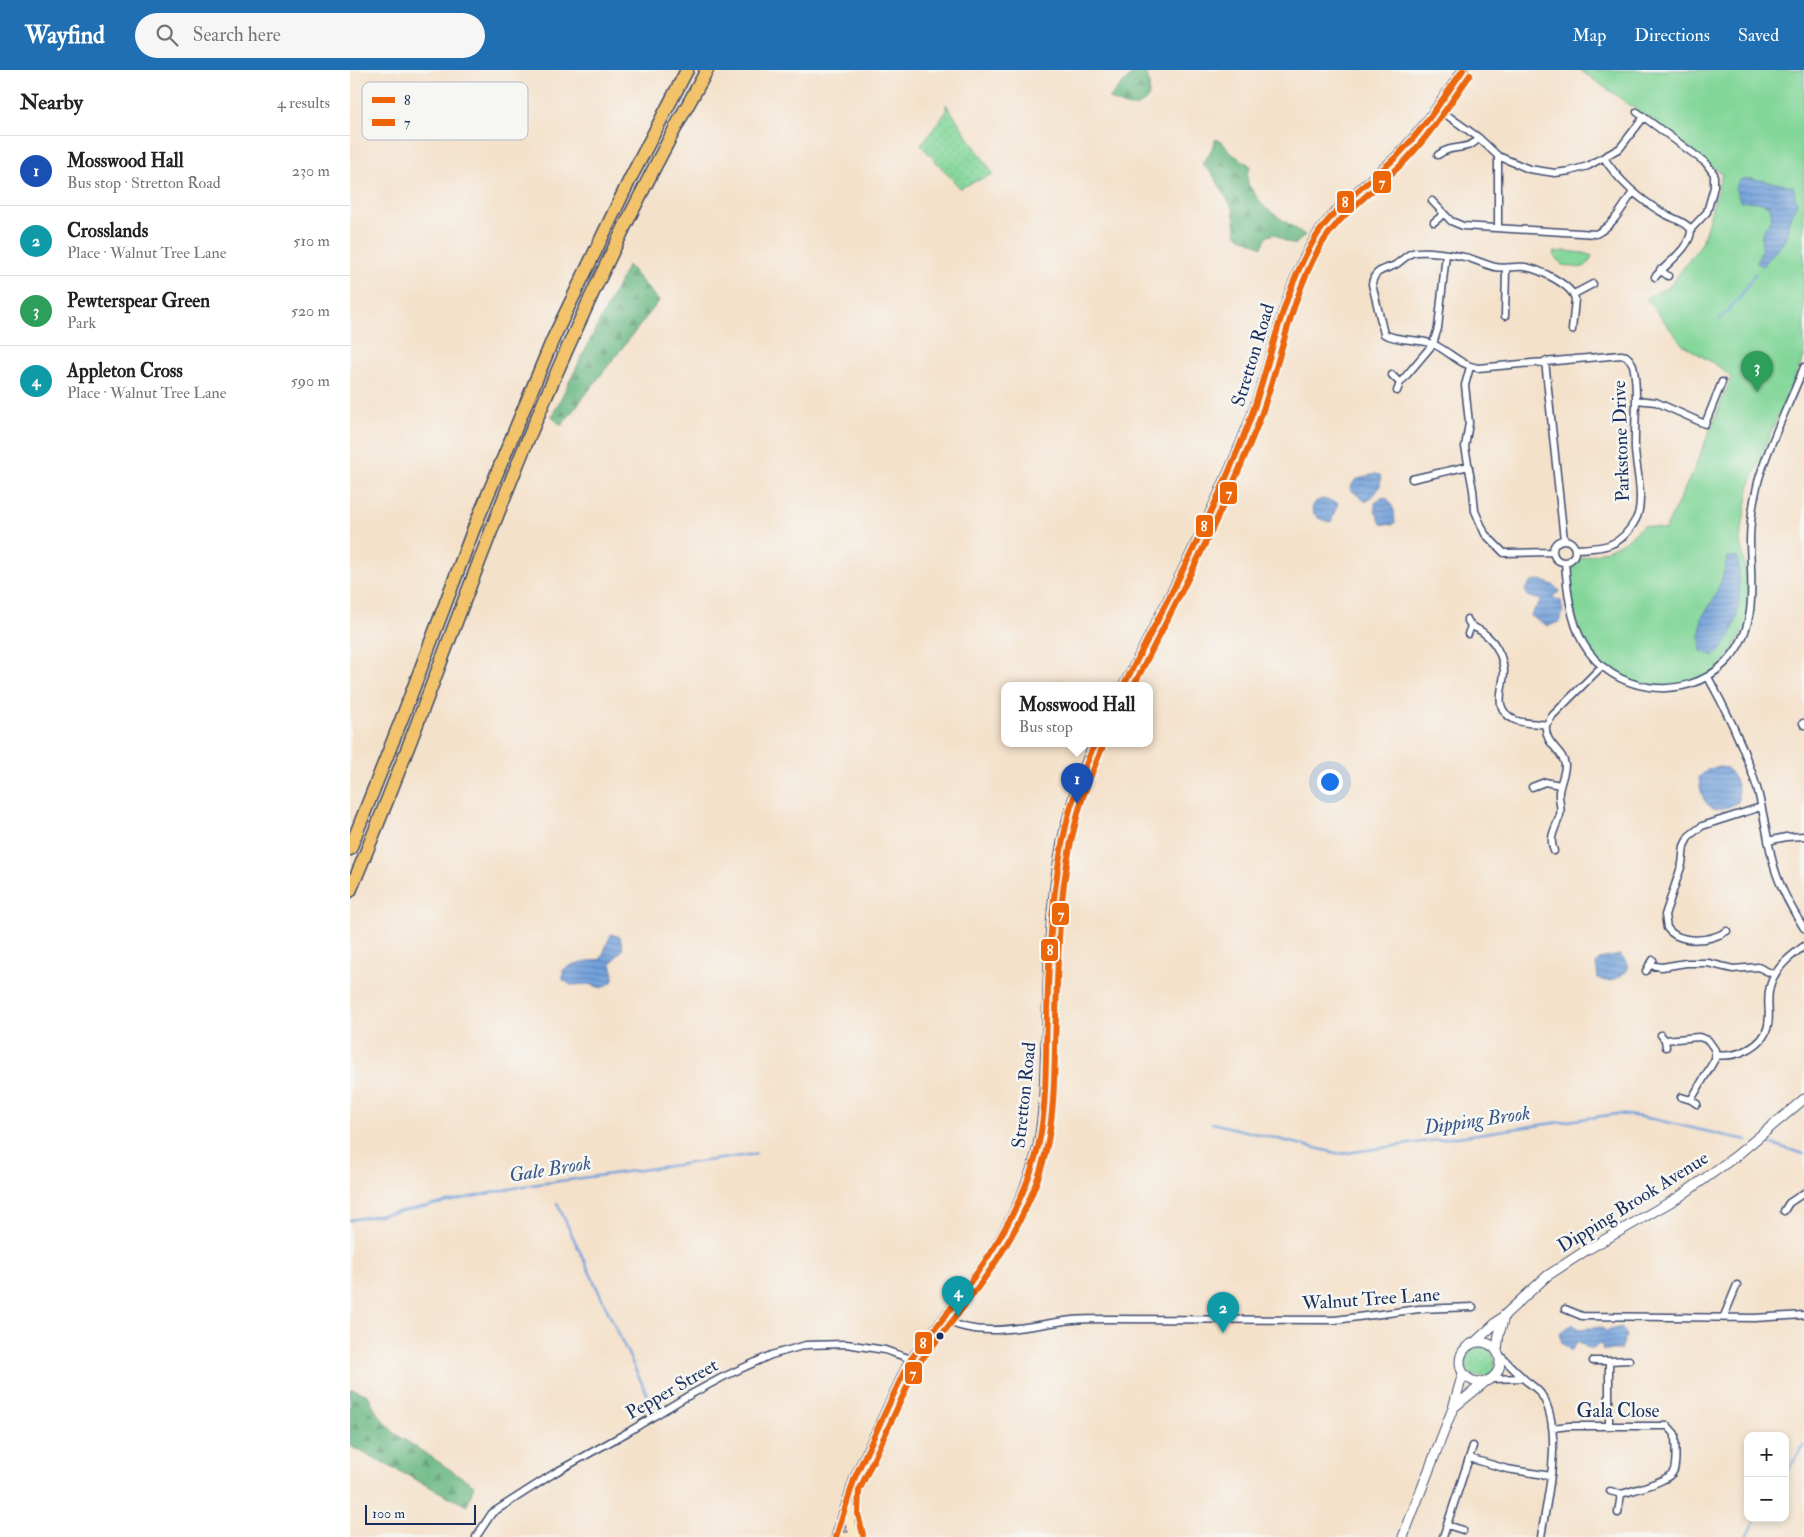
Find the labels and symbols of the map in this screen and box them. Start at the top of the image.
legend [362,82,528,140]
text: 8 [404,92,411,109]
text: 7 [404,114,411,131]
line badge: 7 [1372,170,1392,194]
text: 7 [1379,174,1386,191]
line badge: 8 [1336,190,1355,214]
text: 8 [1342,194,1349,211]
street label: Stretton Road [1226,300,1280,409]
pin: 3 [1741,351,1773,392]
street label: Parkstone Drive [1607,380,1635,502]
line badge: 7 [1219,481,1238,505]
text: 7 [1226,485,1233,502]
line badge: 8 [1195,514,1214,538]
text: 8 [1201,518,1208,535]
pin: 1 [1061,763,1093,804]
your location [1317,769,1343,795]
line badge: 7 [1051,902,1070,926]
text: 7 [1058,906,1065,923]
line badge: 8 [1040,938,1059,962]
text: 8 [1047,942,1054,959]
street label: Stretton Road [1006,1040,1042,1149]
water label: Dipping Brook [1421,1100,1532,1140]
street label: Dipping Brook Avenue [1553,1146,1713,1259]
water label: Gale Brook [507,1150,593,1188]
pin: 4 [942,1276,974,1317]
street label: Walnut Tree Lane [1300,1282,1441,1316]
pin: 2 [1207,1292,1239,1333]
line badge: 8 [914,1331,933,1355]
unlabelled marker [935,1331,945,1341]
text: 8 [920,1335,927,1352]
street label: Pepper Street [622,1353,723,1426]
line badge: 7 [904,1361,923,1385]
text: 7 [910,1365,917,1382]
street label: Gala Close [1577,1399,1659,1423]
scale bar [365,1502,476,1525]

